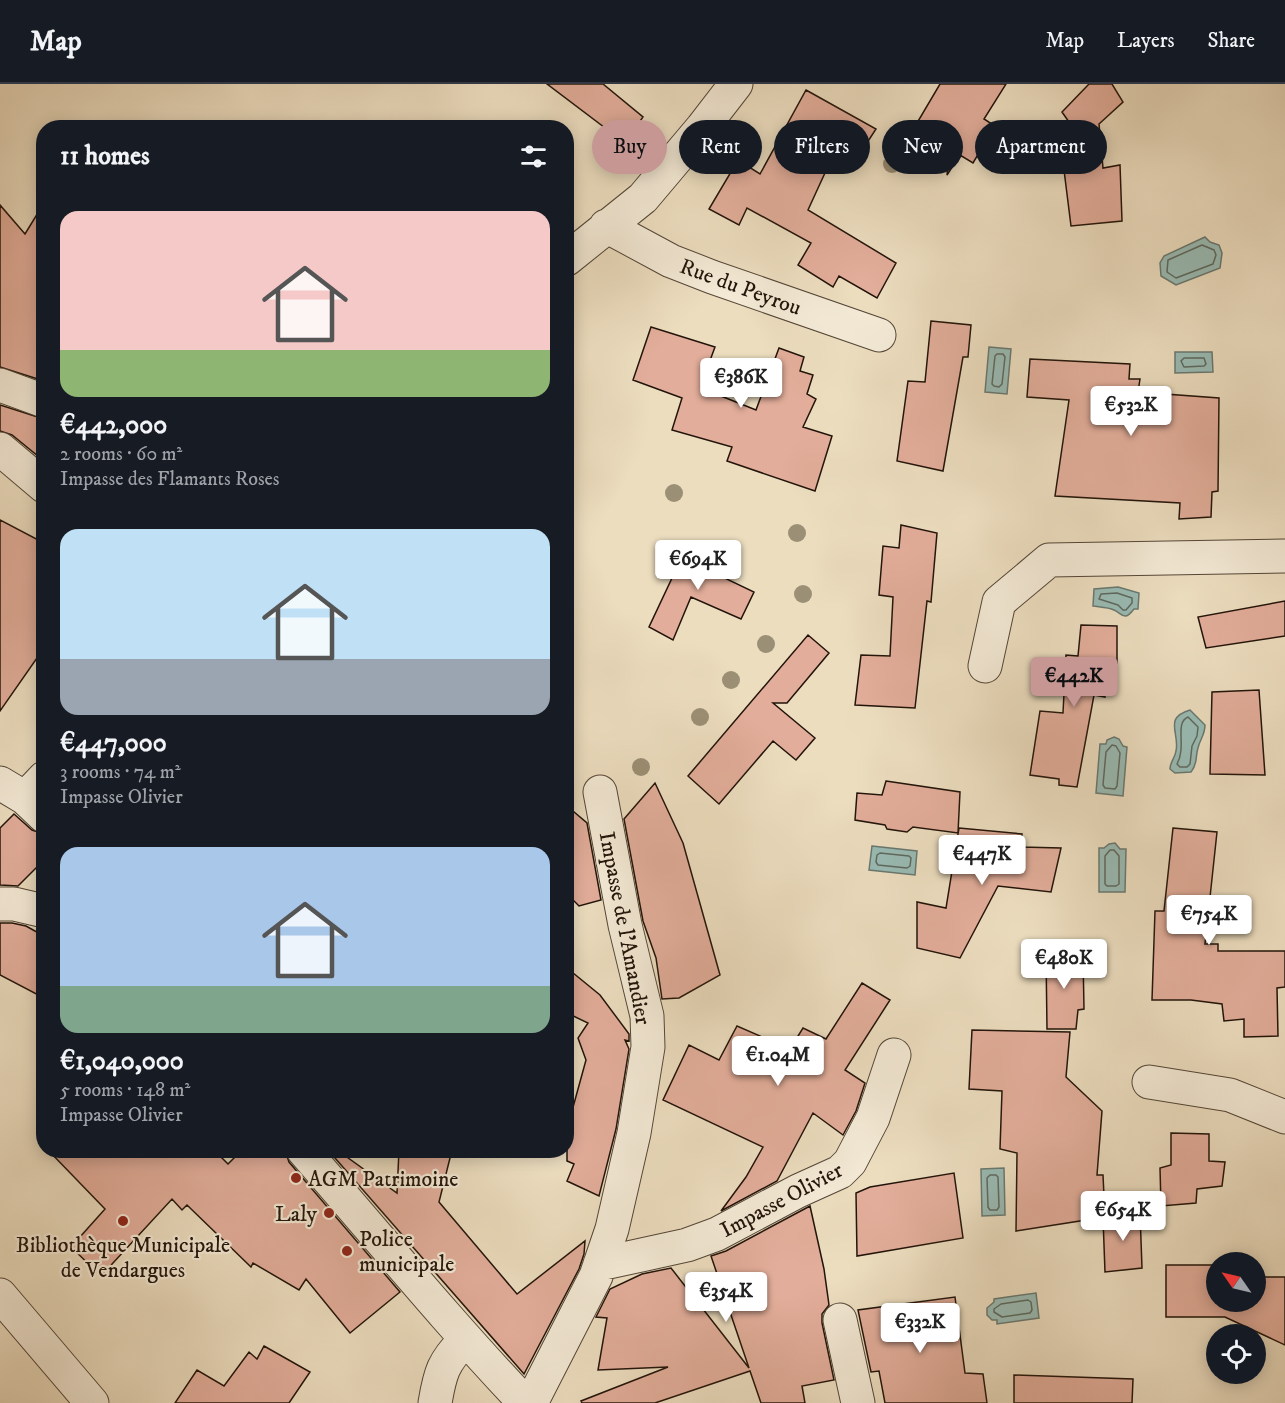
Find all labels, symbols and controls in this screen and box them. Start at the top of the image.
text: Map [30,24,82,59]
text: Map [1045,28,1084,54]
text: Layers [1117,28,1175,54]
text: Share [1208,28,1255,54]
chip: Buy [592,120,667,174]
chip: Rent [679,120,762,174]
chip: Filters [774,120,870,174]
chip: New [882,120,963,174]
chip: Apartment [975,120,1107,174]
text: 11 homes [60,140,150,173]
icon: filters [517,140,550,173]
icon: home [251,250,359,358]
street label: Rue du Peyrou [676,253,805,322]
pin: €386K [699,358,783,409]
text: €386K [714,365,768,390]
pin: €532K [1089,386,1173,437]
text: €532K [1105,393,1158,418]
text: €442,000 [60,409,167,442]
text: 2 rooms · 60 m² [60,442,182,467]
text: Impasse des Flamants Roses [60,467,280,492]
pin: €694K [656,540,740,591]
text: €694K [669,547,727,572]
icon: home [251,568,359,676]
pin: €442K [1032,657,1116,708]
text: €442K [1045,664,1103,689]
text: €447,000 [60,727,167,760]
text: 3 rooms · 74 m² [60,760,181,785]
text: Impasse Olivier [60,785,183,810]
street label: Impasse de l'Amandier [593,829,657,1028]
pin: €447K [940,835,1024,886]
text: €447K [953,842,1011,867]
icon: home [251,886,359,994]
pin: €754K [1167,895,1251,946]
text: €754K [1181,902,1237,927]
pin: €480K [1022,939,1106,990]
text: €480K [1035,946,1093,971]
pin: €1.04M [729,1036,827,1087]
text: €1.04M [746,1043,810,1068]
text: €1,040,000 [60,1045,184,1078]
text: 5 rooms · 148 m² [60,1078,190,1103]
text: Impasse Olivier [60,1103,183,1128]
street label: Impasse Olivier [716,1156,848,1244]
place label: AGM Patrimoine [308,1166,458,1193]
marker: AGM Patrimoine [289,1171,303,1185]
pin: €654K [1081,1191,1165,1242]
text: €654K [1095,1198,1151,1223]
place label: Laly [275,1201,318,1228]
marker: Laly [322,1206,336,1220]
marker: Bibliothèque Municipale de Vendargues [116,1214,130,1228]
place label: Police municipale [359,1226,454,1278]
place label: Bibliothèque Municipale de Vendargues [16,1232,230,1284]
marker: Police municipale [340,1244,354,1258]
north arrow [1206,1252,1266,1312]
map controls [1206,1252,1266,1384]
pin: €354K [684,1272,768,1323]
text: €354K [699,1279,753,1304]
pin: €332K [878,1303,962,1354]
text: €332K [895,1310,945,1335]
button: locate [1206,1324,1266,1384]

